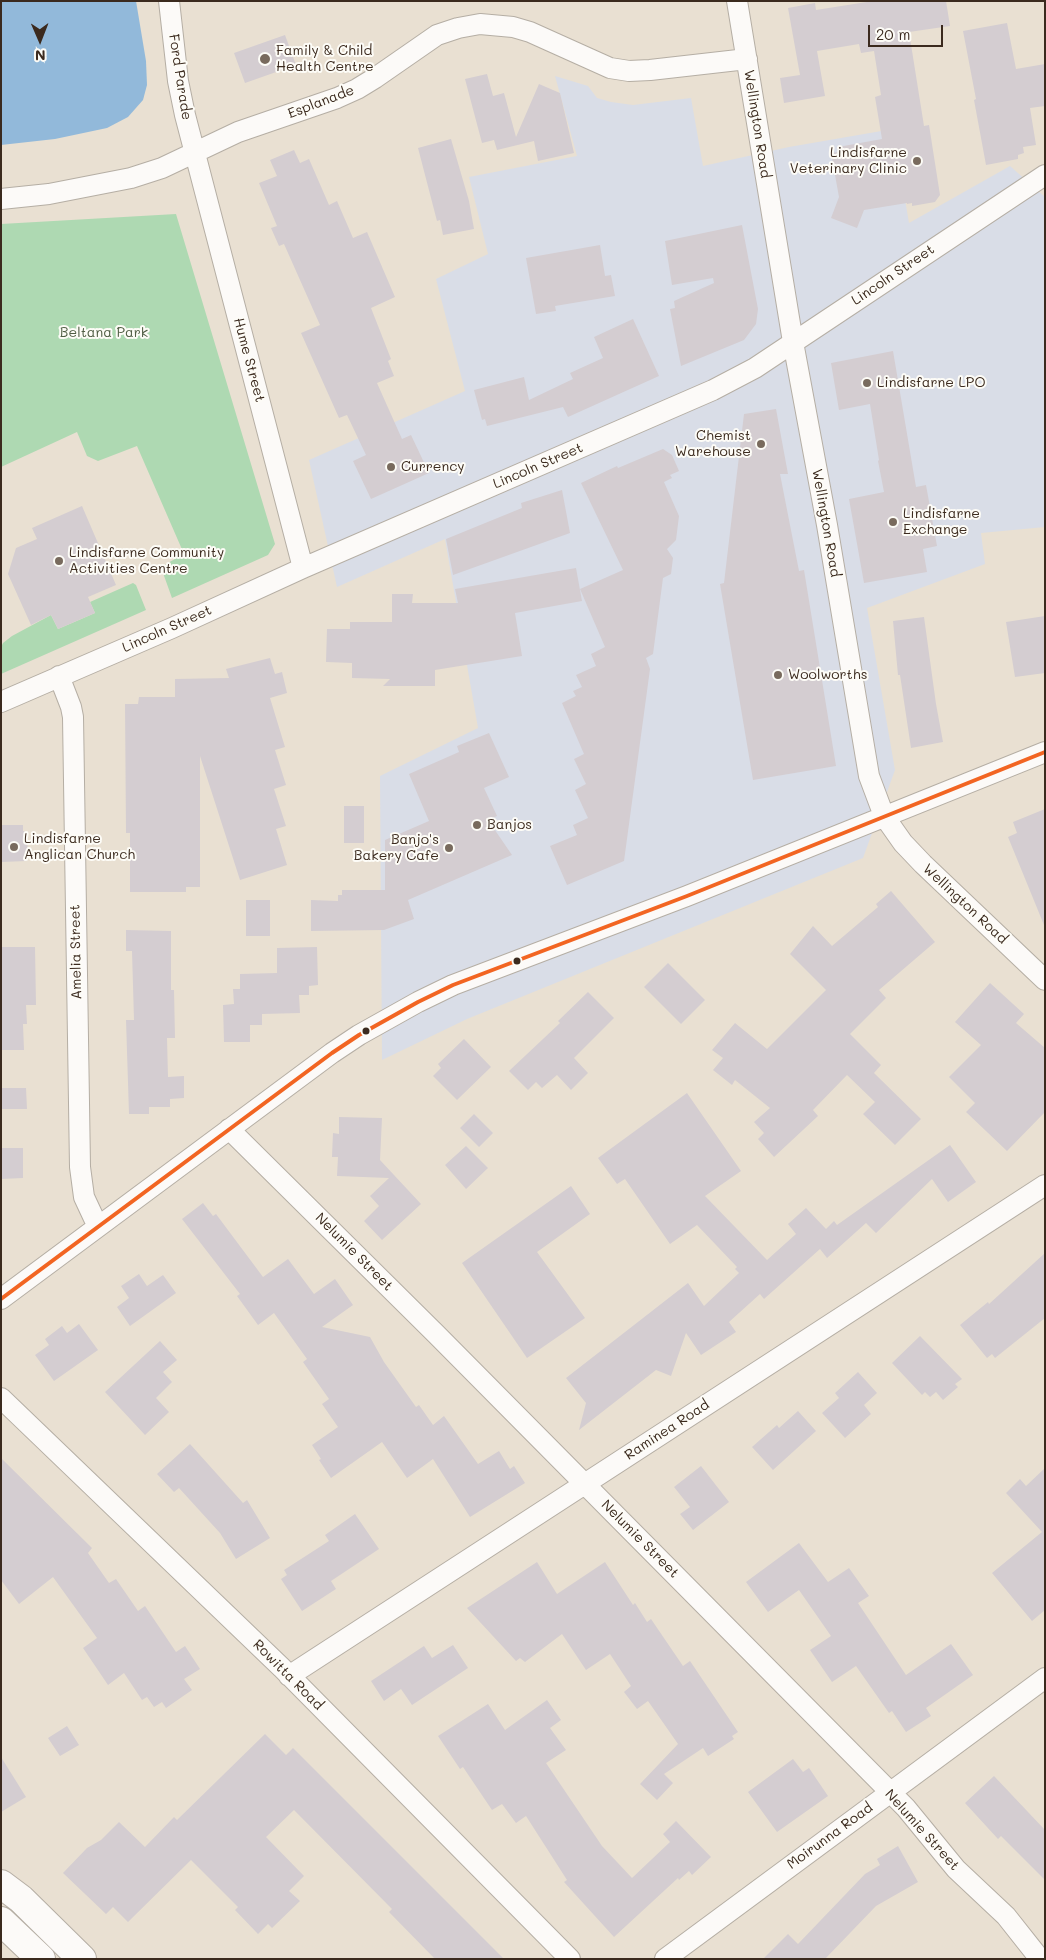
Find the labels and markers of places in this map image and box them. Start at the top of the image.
place label: Family & Child Health Centre [276,43,374,75]
marker: Family & Child Health Centre [258,52,272,66]
place label: Lindisfarne Veterinary Clinic [790,145,907,178]
marker: Lindisfarne Veterinary Clinic [911,155,923,167]
place label: Lindisfarne LPO [877,375,985,391]
marker: Lindisfarne LPO [861,377,873,389]
place label: Chemist Warehouse [675,428,751,461]
marker: Chemist Warehouse [755,438,767,450]
place label: Currency [401,459,465,475]
marker: Currency [385,461,397,473]
place label: Lindisfarne Exchange [903,506,980,538]
marker: Lindisfarne Exchange [887,516,899,528]
place label: Lindisfarne Community Activities Centre [69,545,224,578]
marker: Lindisfarne Community Activities Centre [53,555,65,567]
place label: Woolworths [788,667,867,683]
marker: Woolworths [772,669,784,681]
place label: Banjos [487,817,532,833]
marker: Banjos [471,819,483,831]
place label: Lindisfarne Anglican Church [24,831,135,864]
place label: Banjo's Bakery Cafe [354,832,439,864]
marker: Lindisfarne Anglican Church [8,841,20,853]
marker: Banjo's Bakery Cafe [443,842,455,854]
unlabelled marker [512,956,522,966]
unlabelled marker [361,1026,371,1036]

